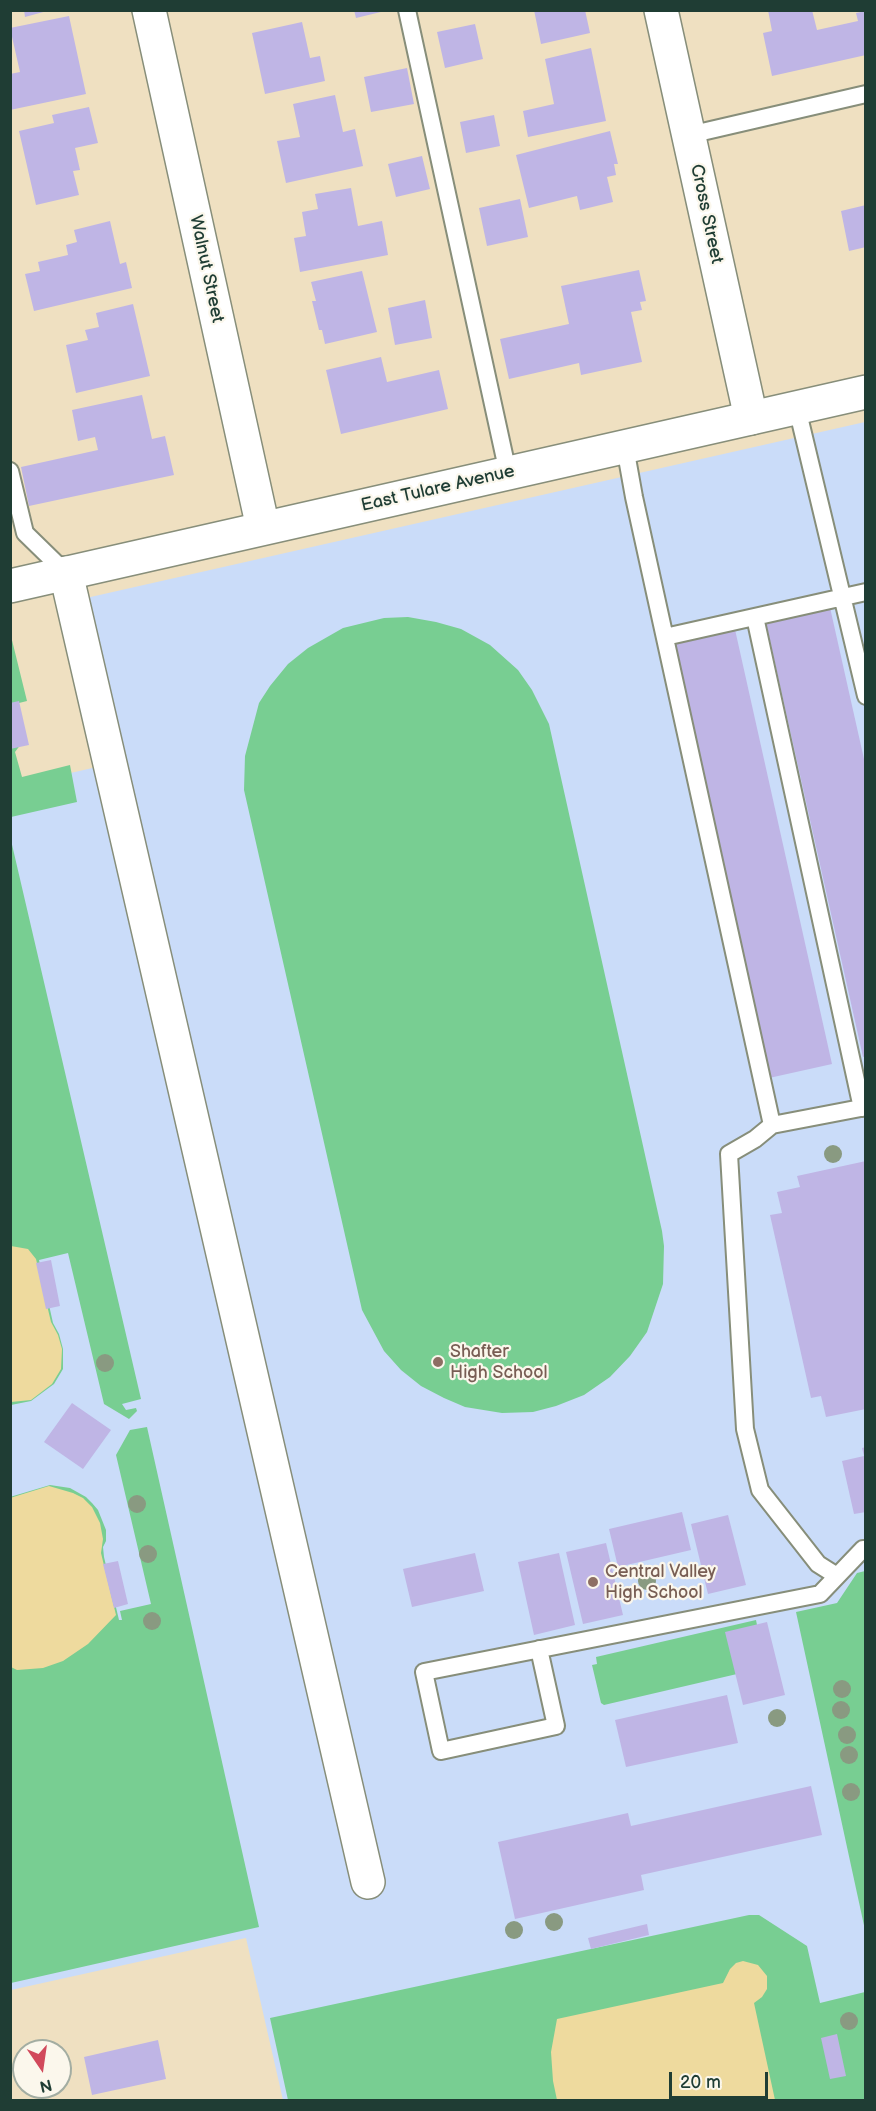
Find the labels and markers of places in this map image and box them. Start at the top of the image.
place label: Shafter High School [450,1341,547,1384]
marker: Shafter High School [431,1355,445,1369]
place label: Central Valley High School [605,1561,716,1604]
marker: Central Valley High School [586,1575,600,1589]

